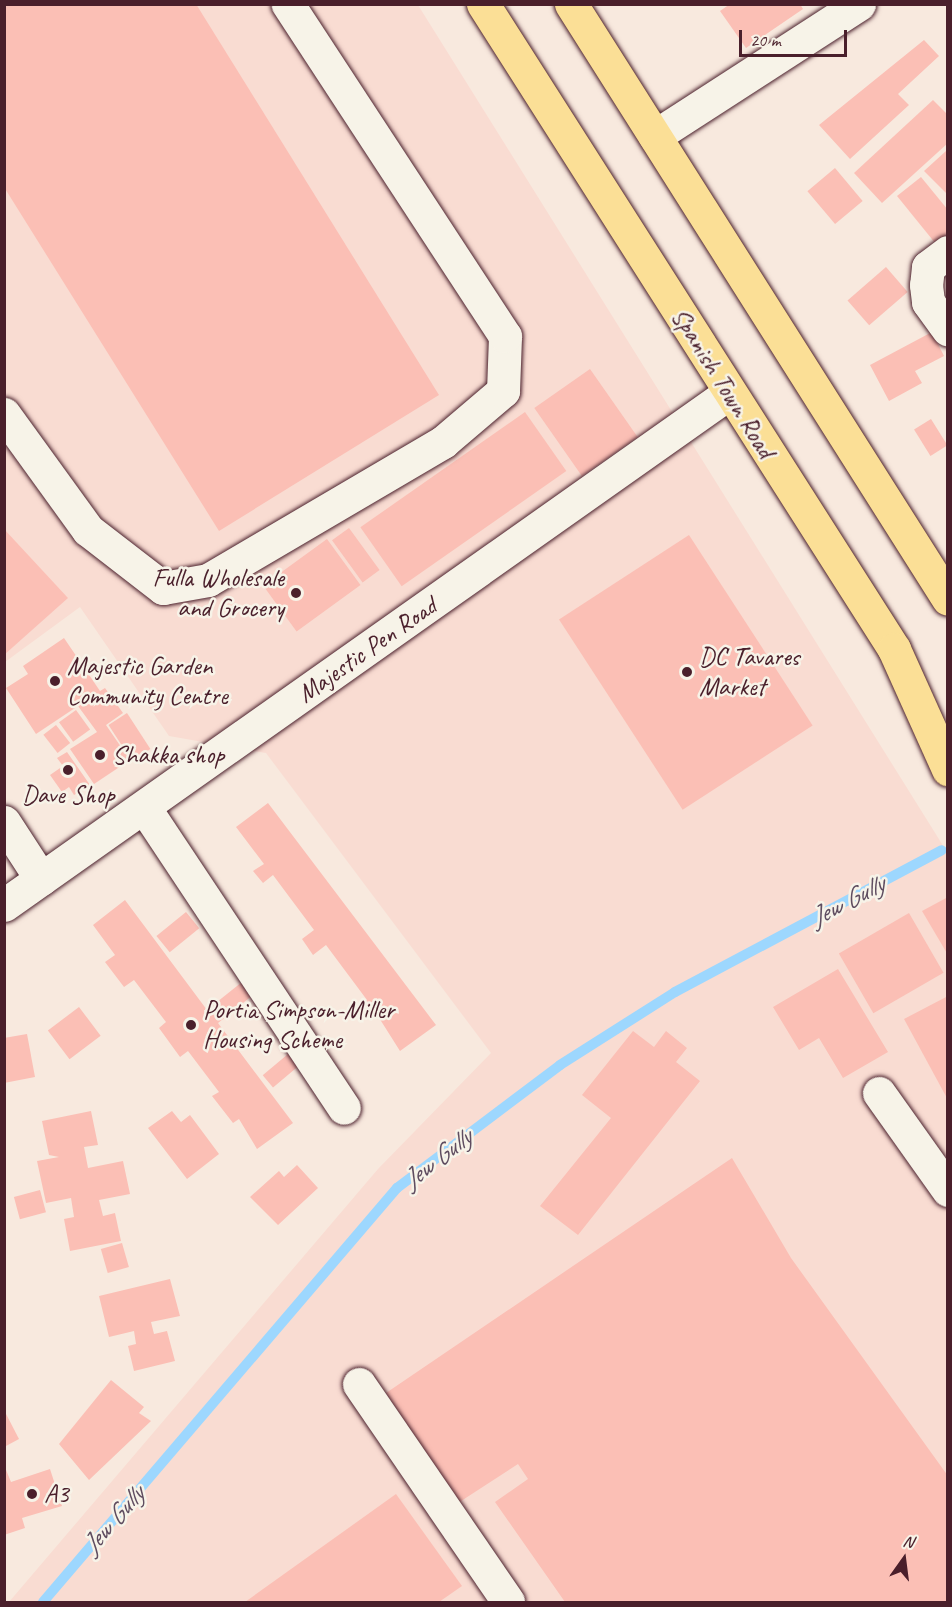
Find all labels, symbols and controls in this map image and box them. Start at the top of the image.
scale bar [742,18,850,56]
text: 20 m [750,29,781,51]
street label: Spanish Town Road [664,302,782,464]
place label: Fulla Wholesale and Grocery [151,562,284,624]
marker: Fulla Wholesale and Grocery [289,586,303,600]
street label: Majestic Pen Road [291,590,443,710]
place label: DC Tavares Market [699,641,799,702]
place label: Majestic Garden Community Centre [67,650,228,712]
marker: DC Tavares Market [680,665,694,679]
marker: Majestic Garden Community Centre [48,674,62,688]
place label: Shakka shop [112,739,224,771]
marker: Shakka shop [93,748,107,762]
marker: Dave Shop [61,763,75,777]
place label: Dave Shop [21,779,115,811]
water label: Jew Gully [805,868,889,934]
place label: Portia Simpson-Miller Housing Scheme [203,994,394,1056]
marker: Portia Simpson-Miller Housing Scheme [184,1018,198,1032]
water label: Jew Gully [396,1122,478,1196]
place label: A3 [44,1478,69,1510]
water label: Jew Gully [75,1480,151,1560]
marker: A3 [25,1487,39,1501]
north arrow [874,1529,934,1589]
text: N [901,1531,916,1552]

